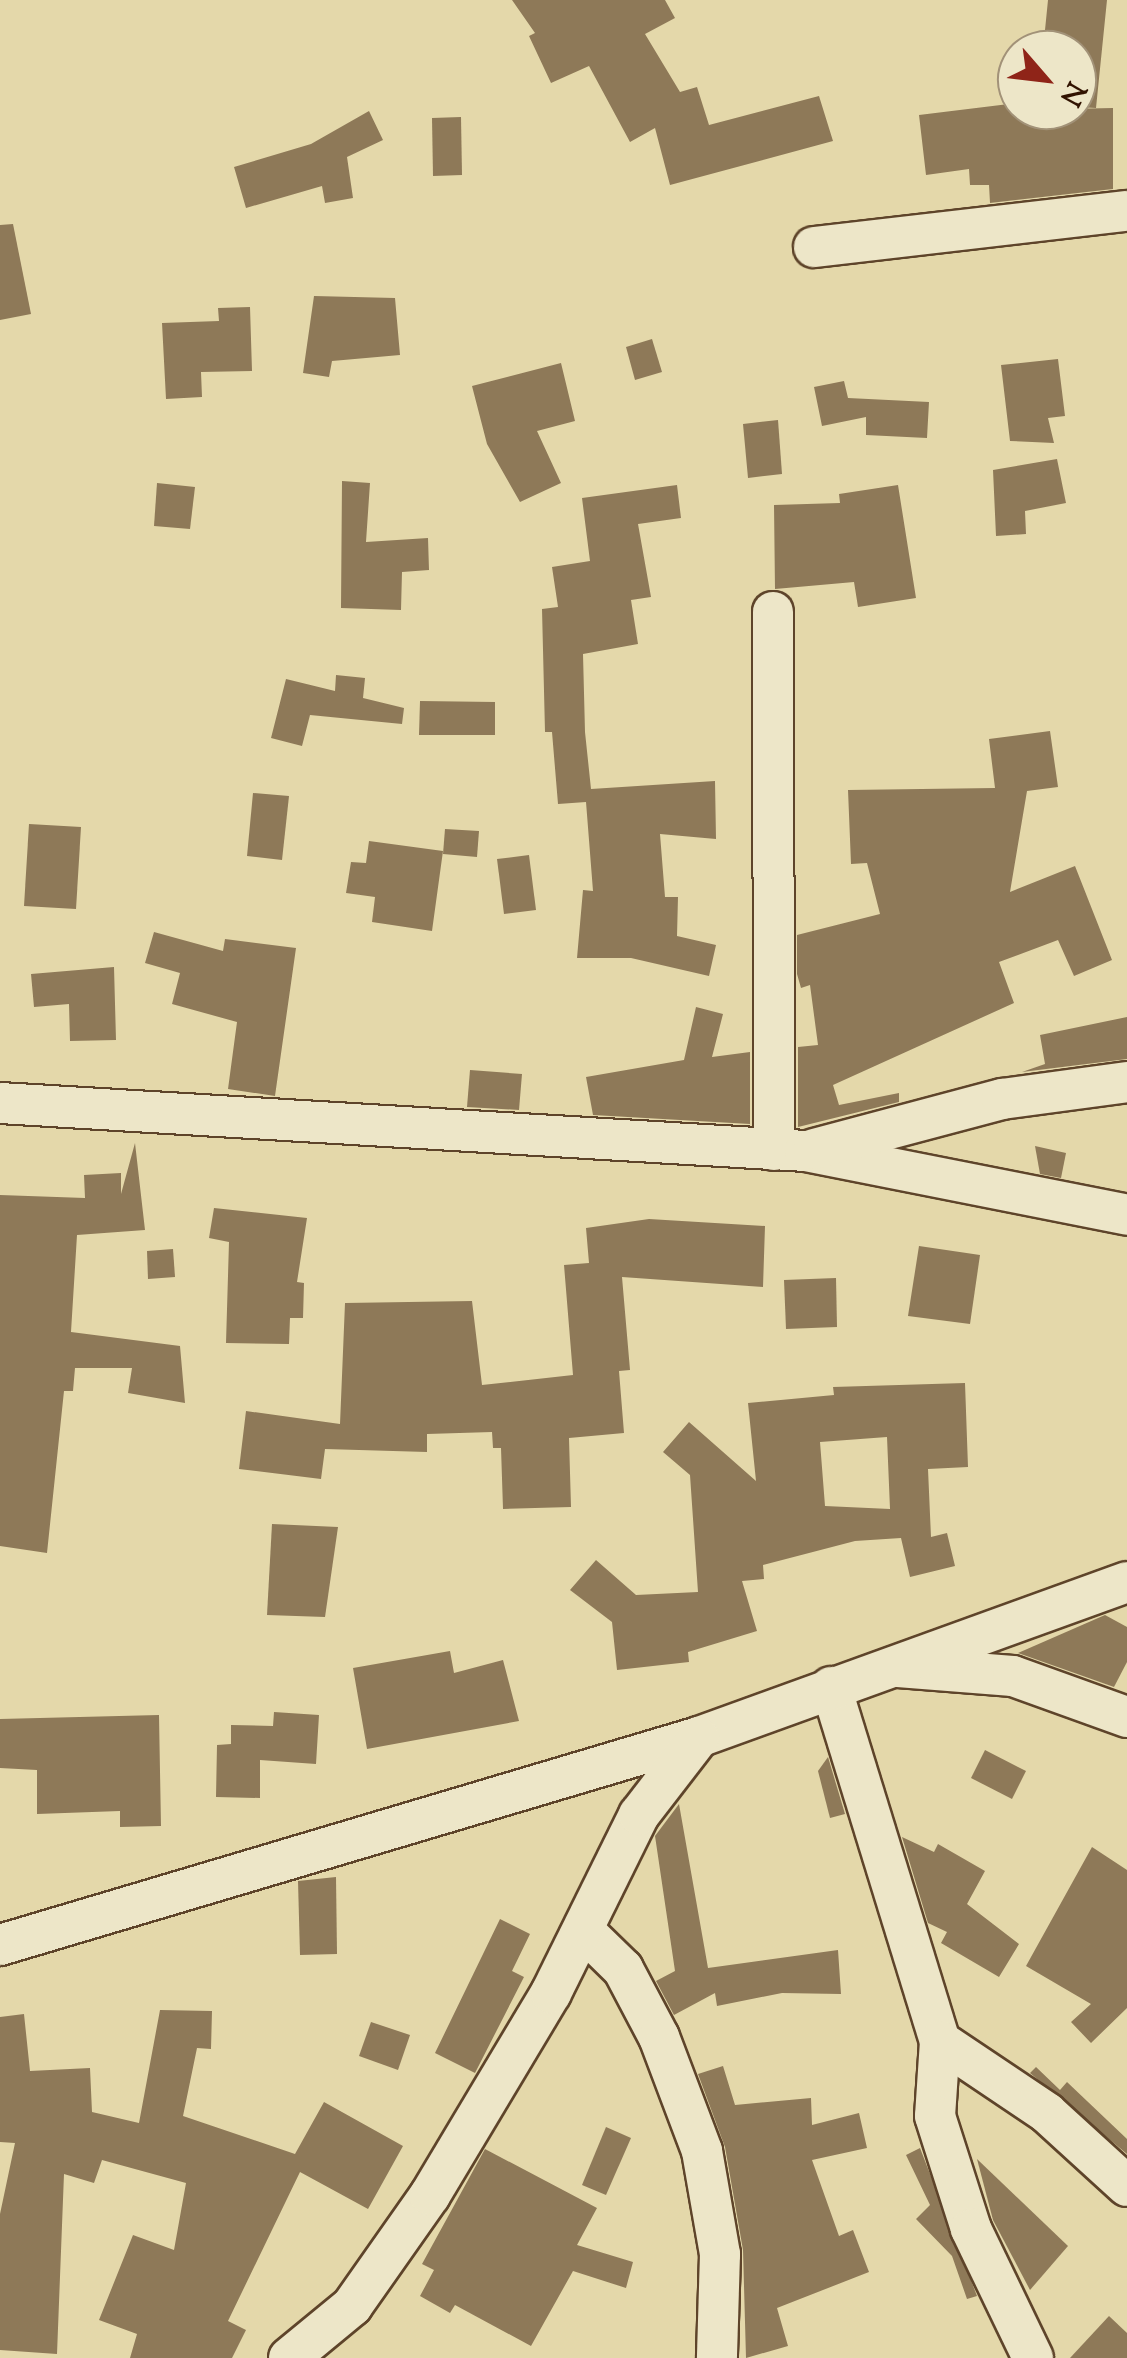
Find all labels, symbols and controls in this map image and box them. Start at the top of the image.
north arrow [997,30,1097,130]
text: N [1049,74,1095,112]

